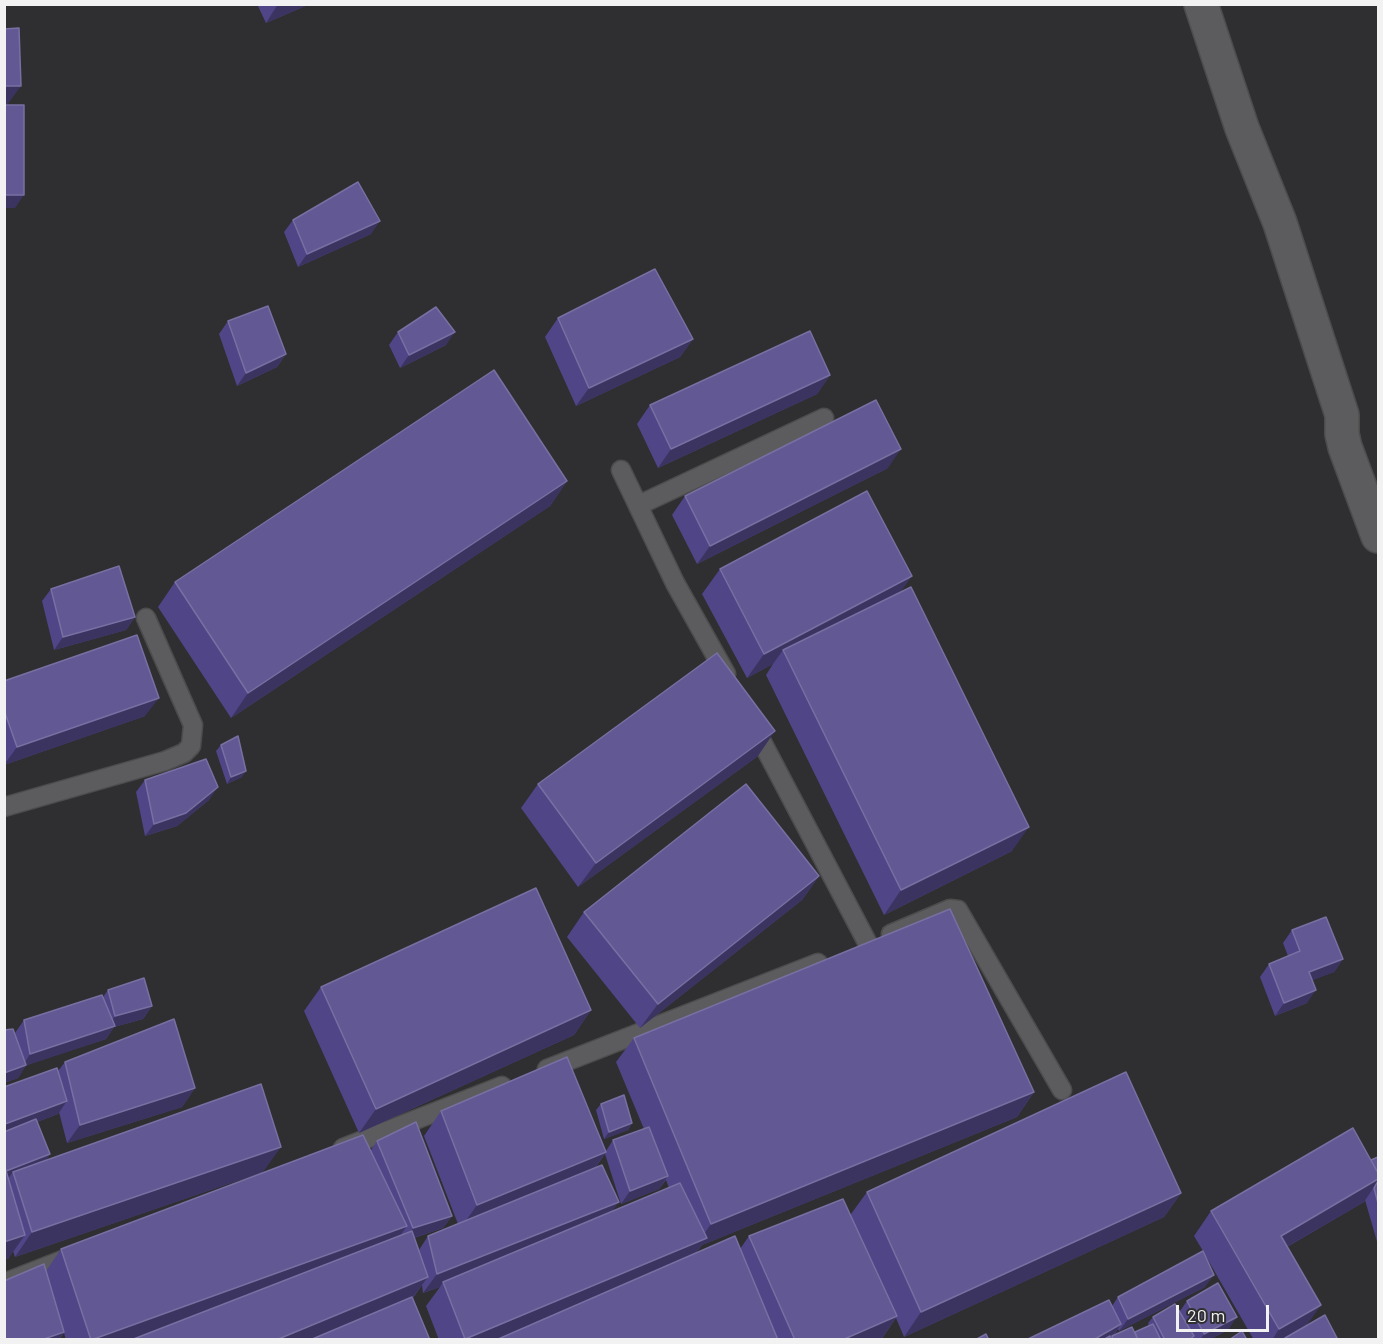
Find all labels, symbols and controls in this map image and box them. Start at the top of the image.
scale bar [1179,1293,1272,1331]
text: 20 m [1187,1304,1225,1326]

